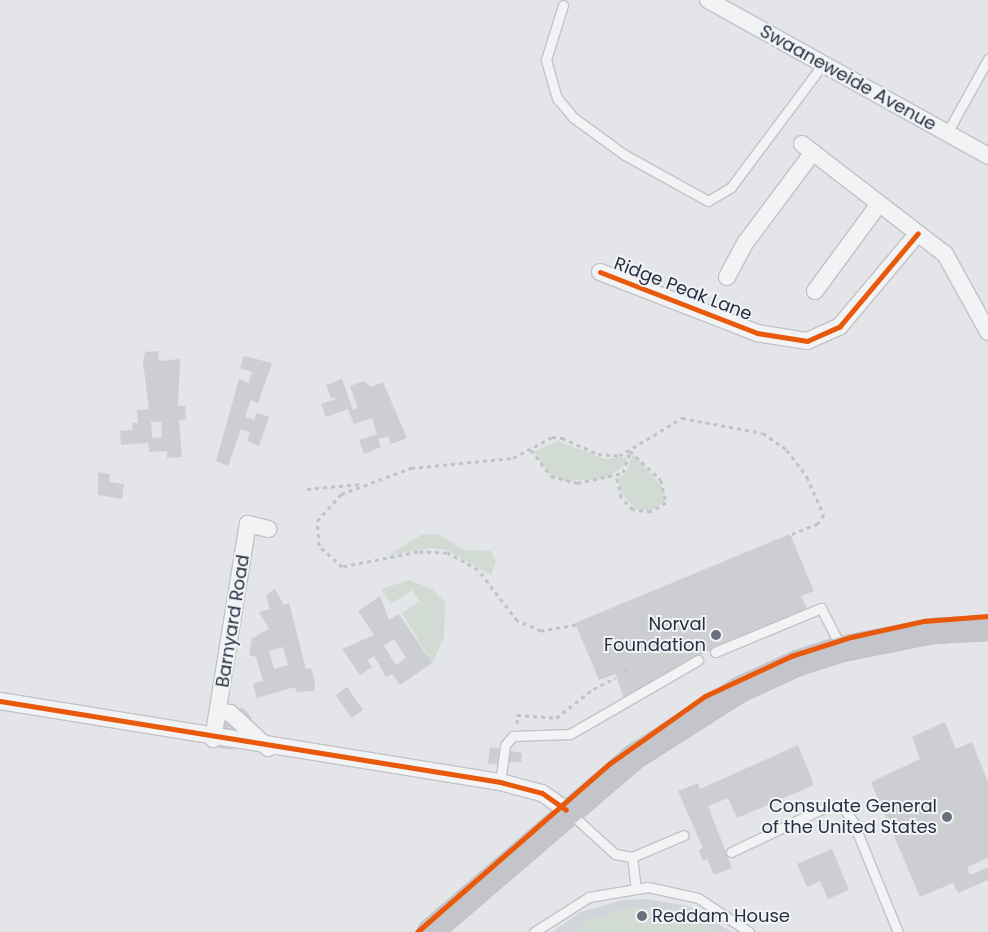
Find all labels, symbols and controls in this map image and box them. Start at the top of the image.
street label: Swaaneweide Avenue [756,20,940,136]
street label: Ridge Peak Lane [611,253,755,325]
street label: Barnyard Road [212,553,254,689]
place label: Norval Foundation [604,614,706,656]
marker: Norval Foundation [710,629,722,641]
place label: Consulate General of the United States [762,796,937,839]
marker: Consulate General of the United States [941,811,953,823]
place label: Reddam House [652,905,790,927]
marker: Reddam House [636,910,648,922]

